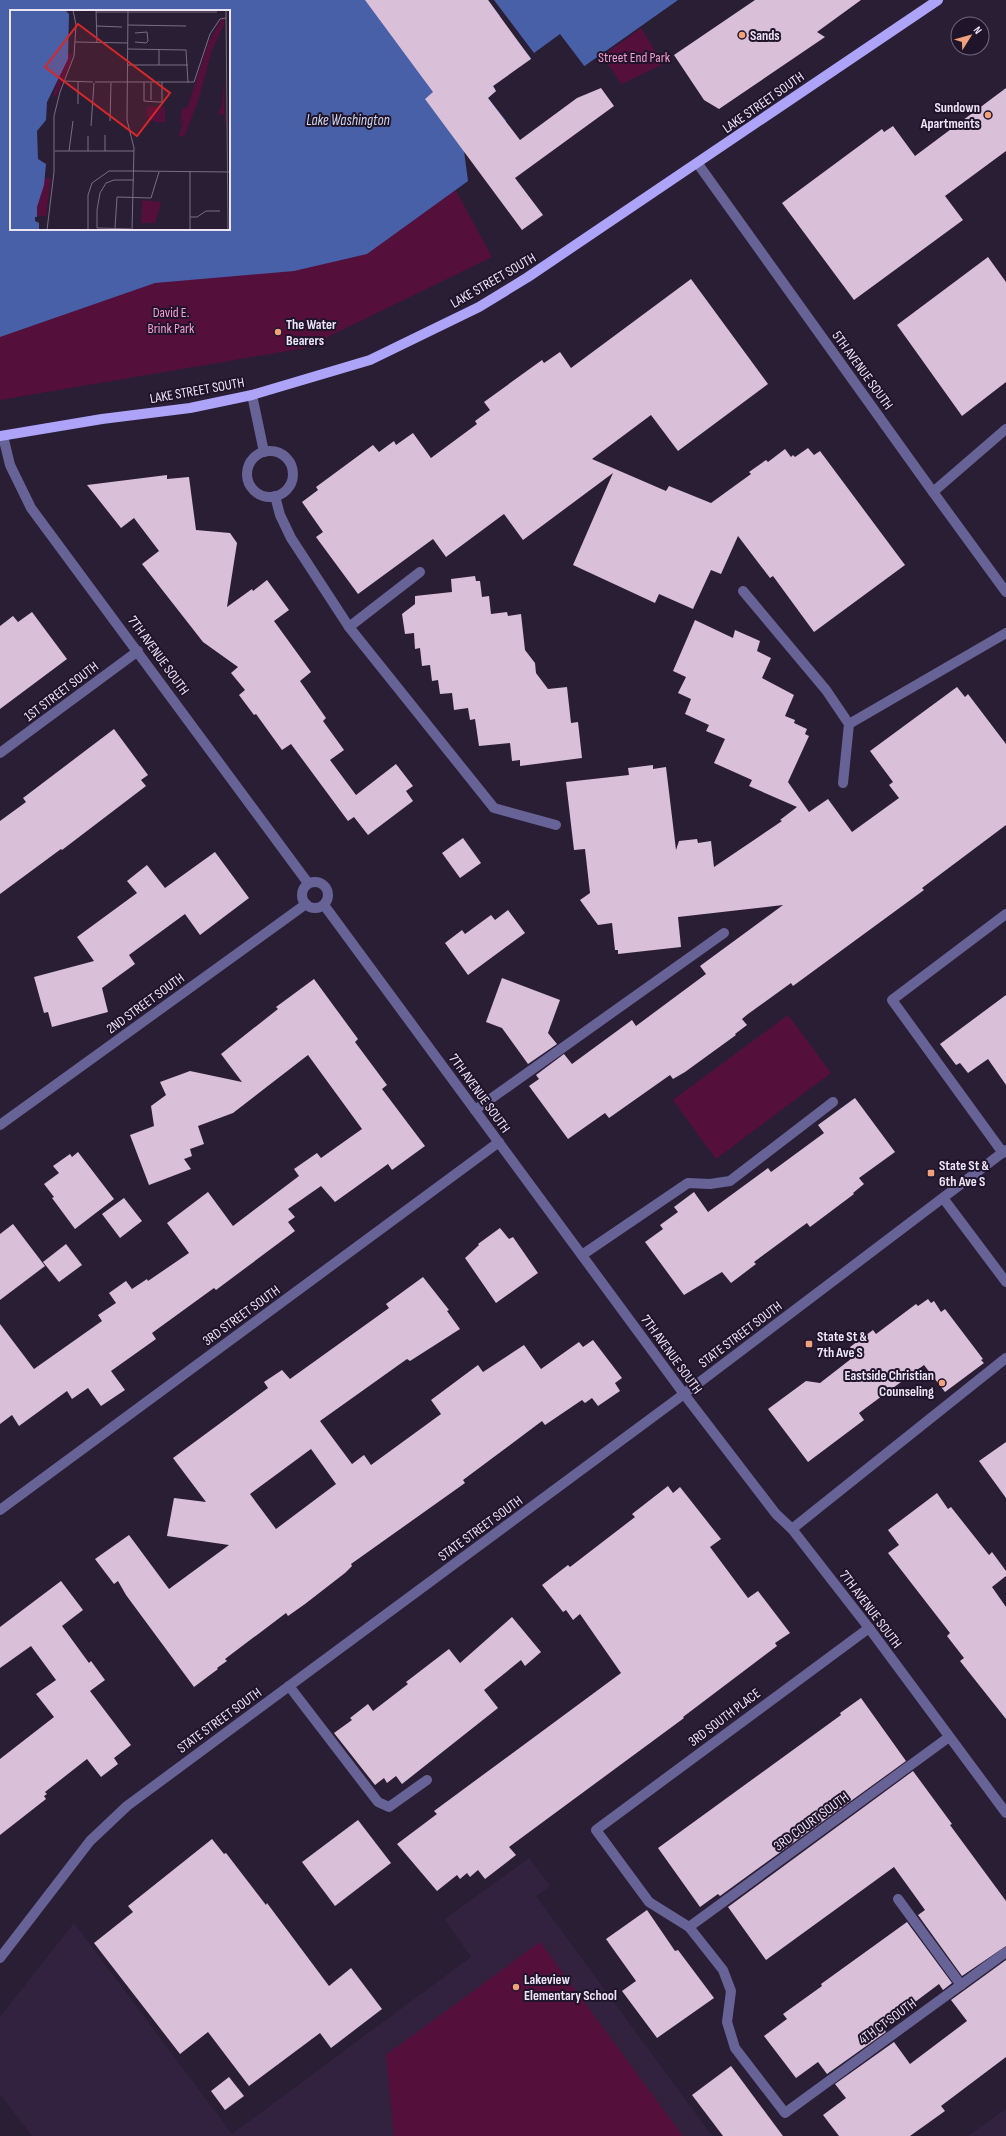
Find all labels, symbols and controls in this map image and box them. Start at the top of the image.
inset map [10,10,230,230]
north arrow [950,16,990,56]
text: N [971,24,985,37]
place label: Sands [750,27,780,44]
marker: Sands [737,30,747,40]
park label: Street End Park [598,49,671,66]
street label: LAKE STREET SOUTH [719,68,807,137]
place label: Sundown Apartments [920,99,980,132]
marker: Sundown Apartments [983,110,993,120]
water label: Lake Washington [306,111,390,130]
street label: LAKE STREET SOUTH [448,249,539,312]
park label: David E. Brink Park [148,304,195,337]
place label: The Water Bearers [286,316,337,349]
marker: The Water Bearers [273,327,283,337]
street label: 5TH AVENUE SOUTH [828,328,897,413]
street label: LAKE STREET SOUTH [149,374,246,407]
street label: 7TH AVENUE SOUTH [124,613,193,698]
street label: 1ST STREET SOUTH [21,658,102,725]
street label: 2ND STREET SOUTH [103,969,188,1037]
street label: 7TH AVENUE SOUTH [445,1051,514,1136]
place label: State St & 6th Ave S [939,1157,989,1190]
marker: State St & 6th Ave S [926,1168,936,1178]
street label: 3RD STREET SOUTH [199,1282,283,1349]
street label: STATE STREET SOUTH [695,1297,785,1371]
street label: 7TH AVENUE SOUTH [637,1312,706,1397]
place label: State St & 7th Ave S [817,1328,867,1361]
marker: State St & 7th Ave S [804,1339,814,1349]
place label: Eastside Christian Counseling [844,1367,934,1400]
marker: Eastside Christian Counseling [937,1378,947,1388]
street label: STATE STREET SOUTH [435,1492,526,1565]
street label: 7TH AVENUE SOUTH [836,1567,905,1652]
street label: STATE STREET SOUTH [174,1684,265,1757]
street label: 3RD SOUTH PLACE [685,1685,764,1750]
street label: 3RD COURT SOUTH [770,1788,852,1854]
place label: Lakeview Elementary School [524,1971,617,2004]
marker: Lakeview Elementary School [511,1982,521,1992]
street label: 4TH CT SOUTH [855,1995,920,2048]

